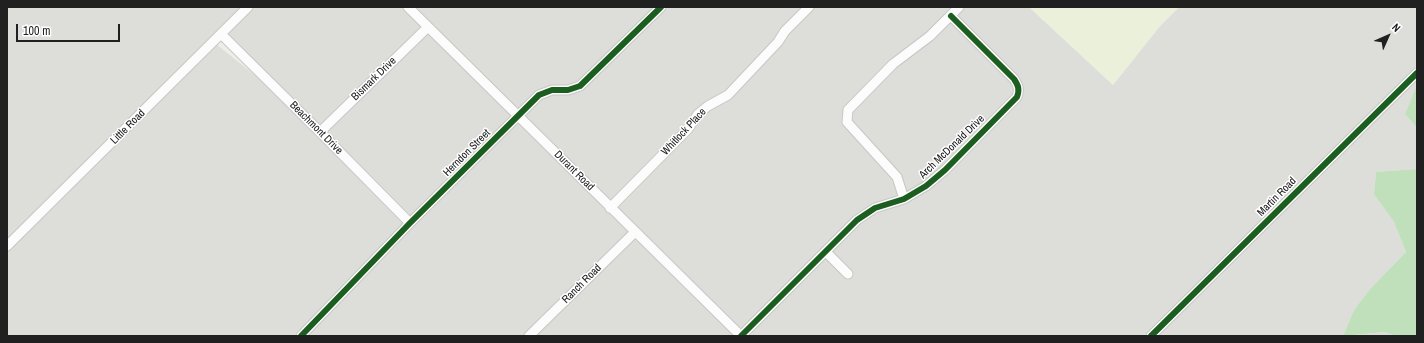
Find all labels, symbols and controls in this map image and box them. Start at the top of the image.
scale bar [18,16,122,42]
north arrow [1368,16,1408,56]
text: N [1389,20,1404,35]
text: 100 m [23,23,50,39]
street label: Bismark Drive [349,54,399,104]
street label: Beachmont Drive [287,99,345,157]
street label: Whitlock Place [659,106,709,158]
street label: Little Road [108,107,148,147]
street label: Arch McDonald Drive [917,112,987,182]
street label: Herndon Street [441,127,493,179]
street label: Durant Road [551,148,597,194]
street label: Martin Road [1255,175,1299,219]
street label: Ranch Road [560,262,604,306]

